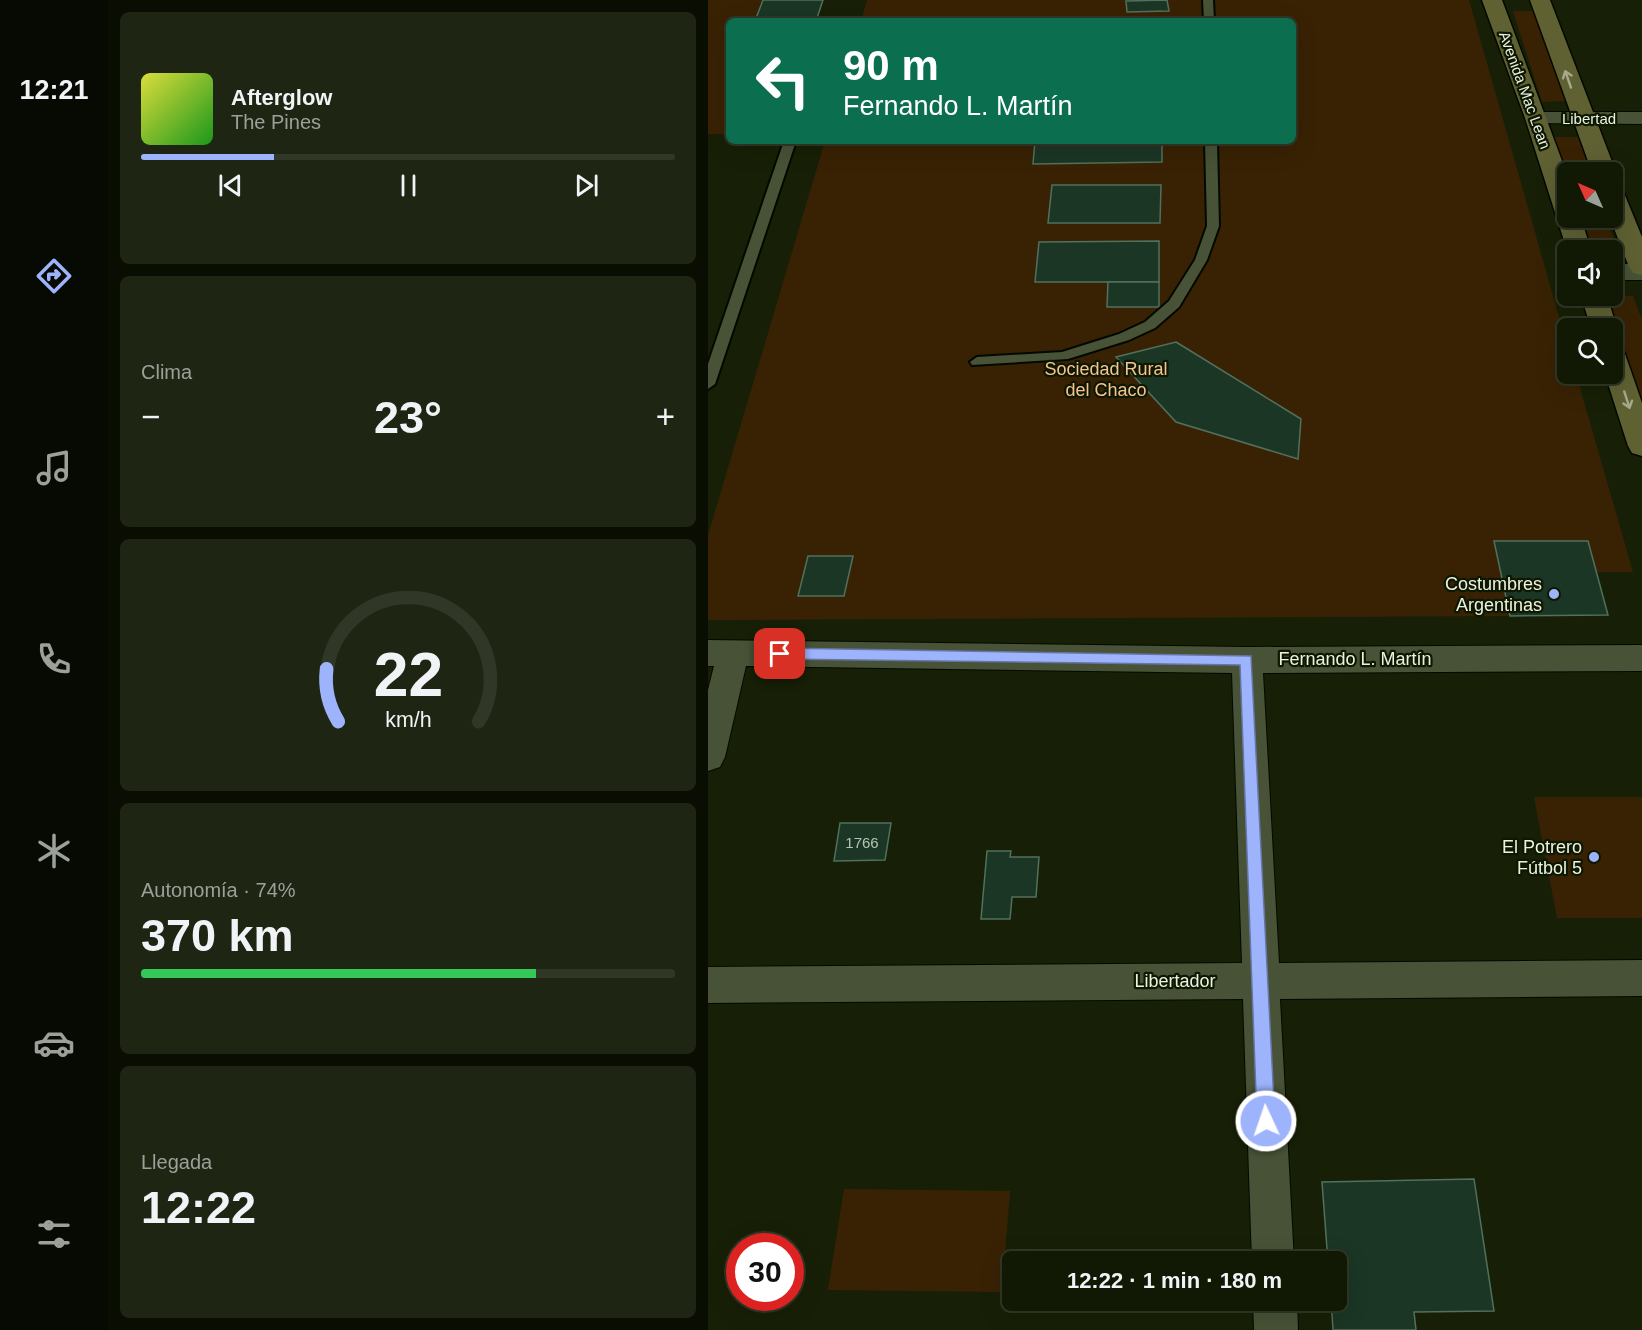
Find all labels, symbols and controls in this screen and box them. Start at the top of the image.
street label: Avenida Mac Lean [1496,29,1554,151]
icon: left [744,42,822,120]
text: 90 m [843,42,939,89]
one-way arrow [1562,70,1573,89]
text: 12:21 [19,75,89,105]
text: Afterglow [231,85,332,110]
text: Fernando L. Martín [843,91,1073,121]
street label: Libertad [1562,110,1616,127]
text: The Pines [231,111,321,133]
north arrow [1557,162,1623,228]
map controls [1557,162,1623,384]
icon: previous [214,169,247,202]
icon: pause [392,169,425,202]
icon: next [570,169,603,202]
button: sound [1557,240,1623,306]
icon: directions [33,255,75,297]
button: search [1557,318,1623,384]
park label: Sociedad Rural del Chaco [1044,359,1168,400]
text: Clima [141,361,192,383]
one-way arrow [1622,390,1633,409]
text: 23° [374,392,442,443]
text: − [141,398,160,435]
text: + [656,398,675,435]
icon: music [33,447,75,489]
place label: Costumbres Argentinas [1445,574,1542,615]
marker: Costumbres Argentinas [1547,587,1561,601]
pin [754,628,805,679]
icon: arrive [763,637,796,670]
icon: phone [33,638,75,680]
text: 22 [373,640,443,709]
street label: Fernando L. Martín [1278,649,1432,669]
text: km/h [385,708,431,732]
icon: climate [33,830,75,872]
house number: 1766 [845,834,879,851]
place label: El Potrero Fútbol 5 [1502,837,1582,878]
marker: El Potrero Fútbol 5 [1587,850,1601,864]
text: Autonomía · 74% [141,879,296,901]
text: 370 km [141,910,294,961]
street label: Libertador [1134,971,1216,991]
icon: car [33,1022,75,1064]
position arrow [1234,1089,1298,1153]
text: Llegada [141,1151,212,1173]
text: 12:22 [141,1182,256,1233]
icon: filters [33,1213,75,1255]
speed limit sign: 30 [726,1233,804,1311]
text: 12:22 · 1 min · 180 m [1067,1268,1282,1293]

